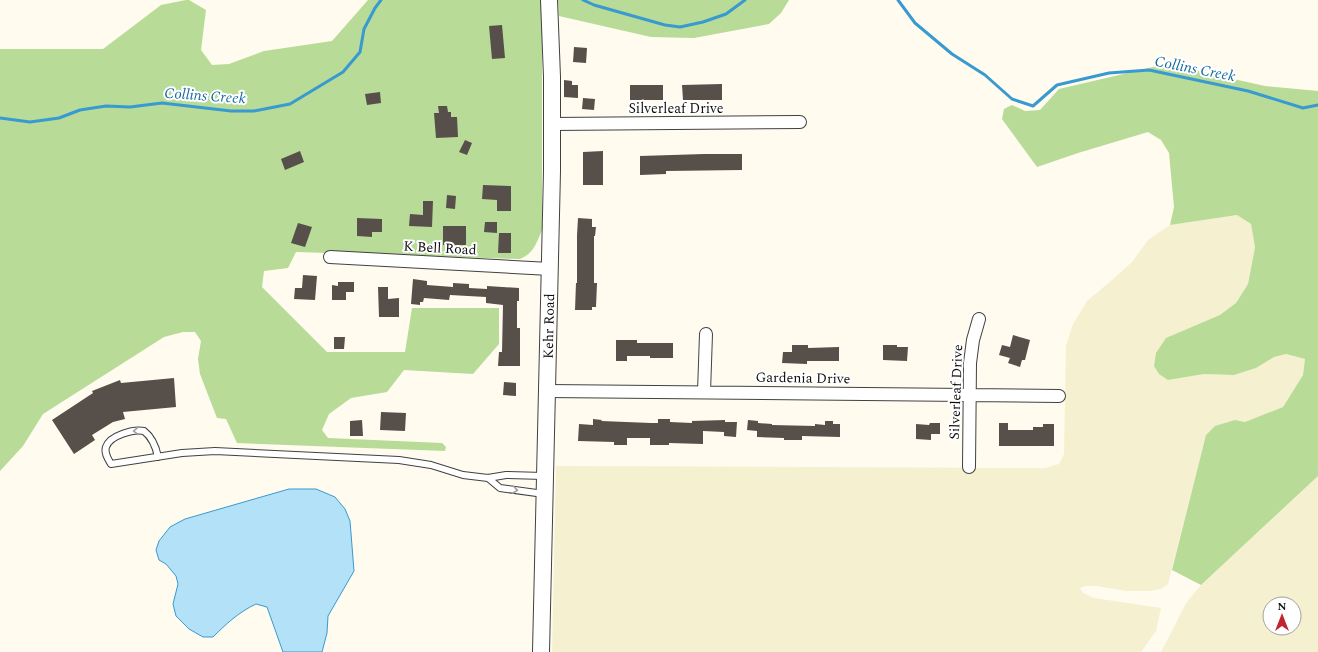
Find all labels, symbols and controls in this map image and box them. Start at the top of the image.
water label: Collins Creek [1153,50,1237,88]
water label: Collins Creek [163,82,247,110]
street label: Silverleaf Drive [628,98,724,119]
street label: K Bell Road [403,236,477,260]
street label: Kehr Road [537,293,560,359]
street label: Silverleaf Drive [944,344,968,440]
street label: Gardenia Drive [755,367,851,389]
one-way arrow [133,427,139,435]
one-way arrow [512,485,518,494]
north arrow [1262,596,1302,636]
text: N [1278,598,1287,615]

